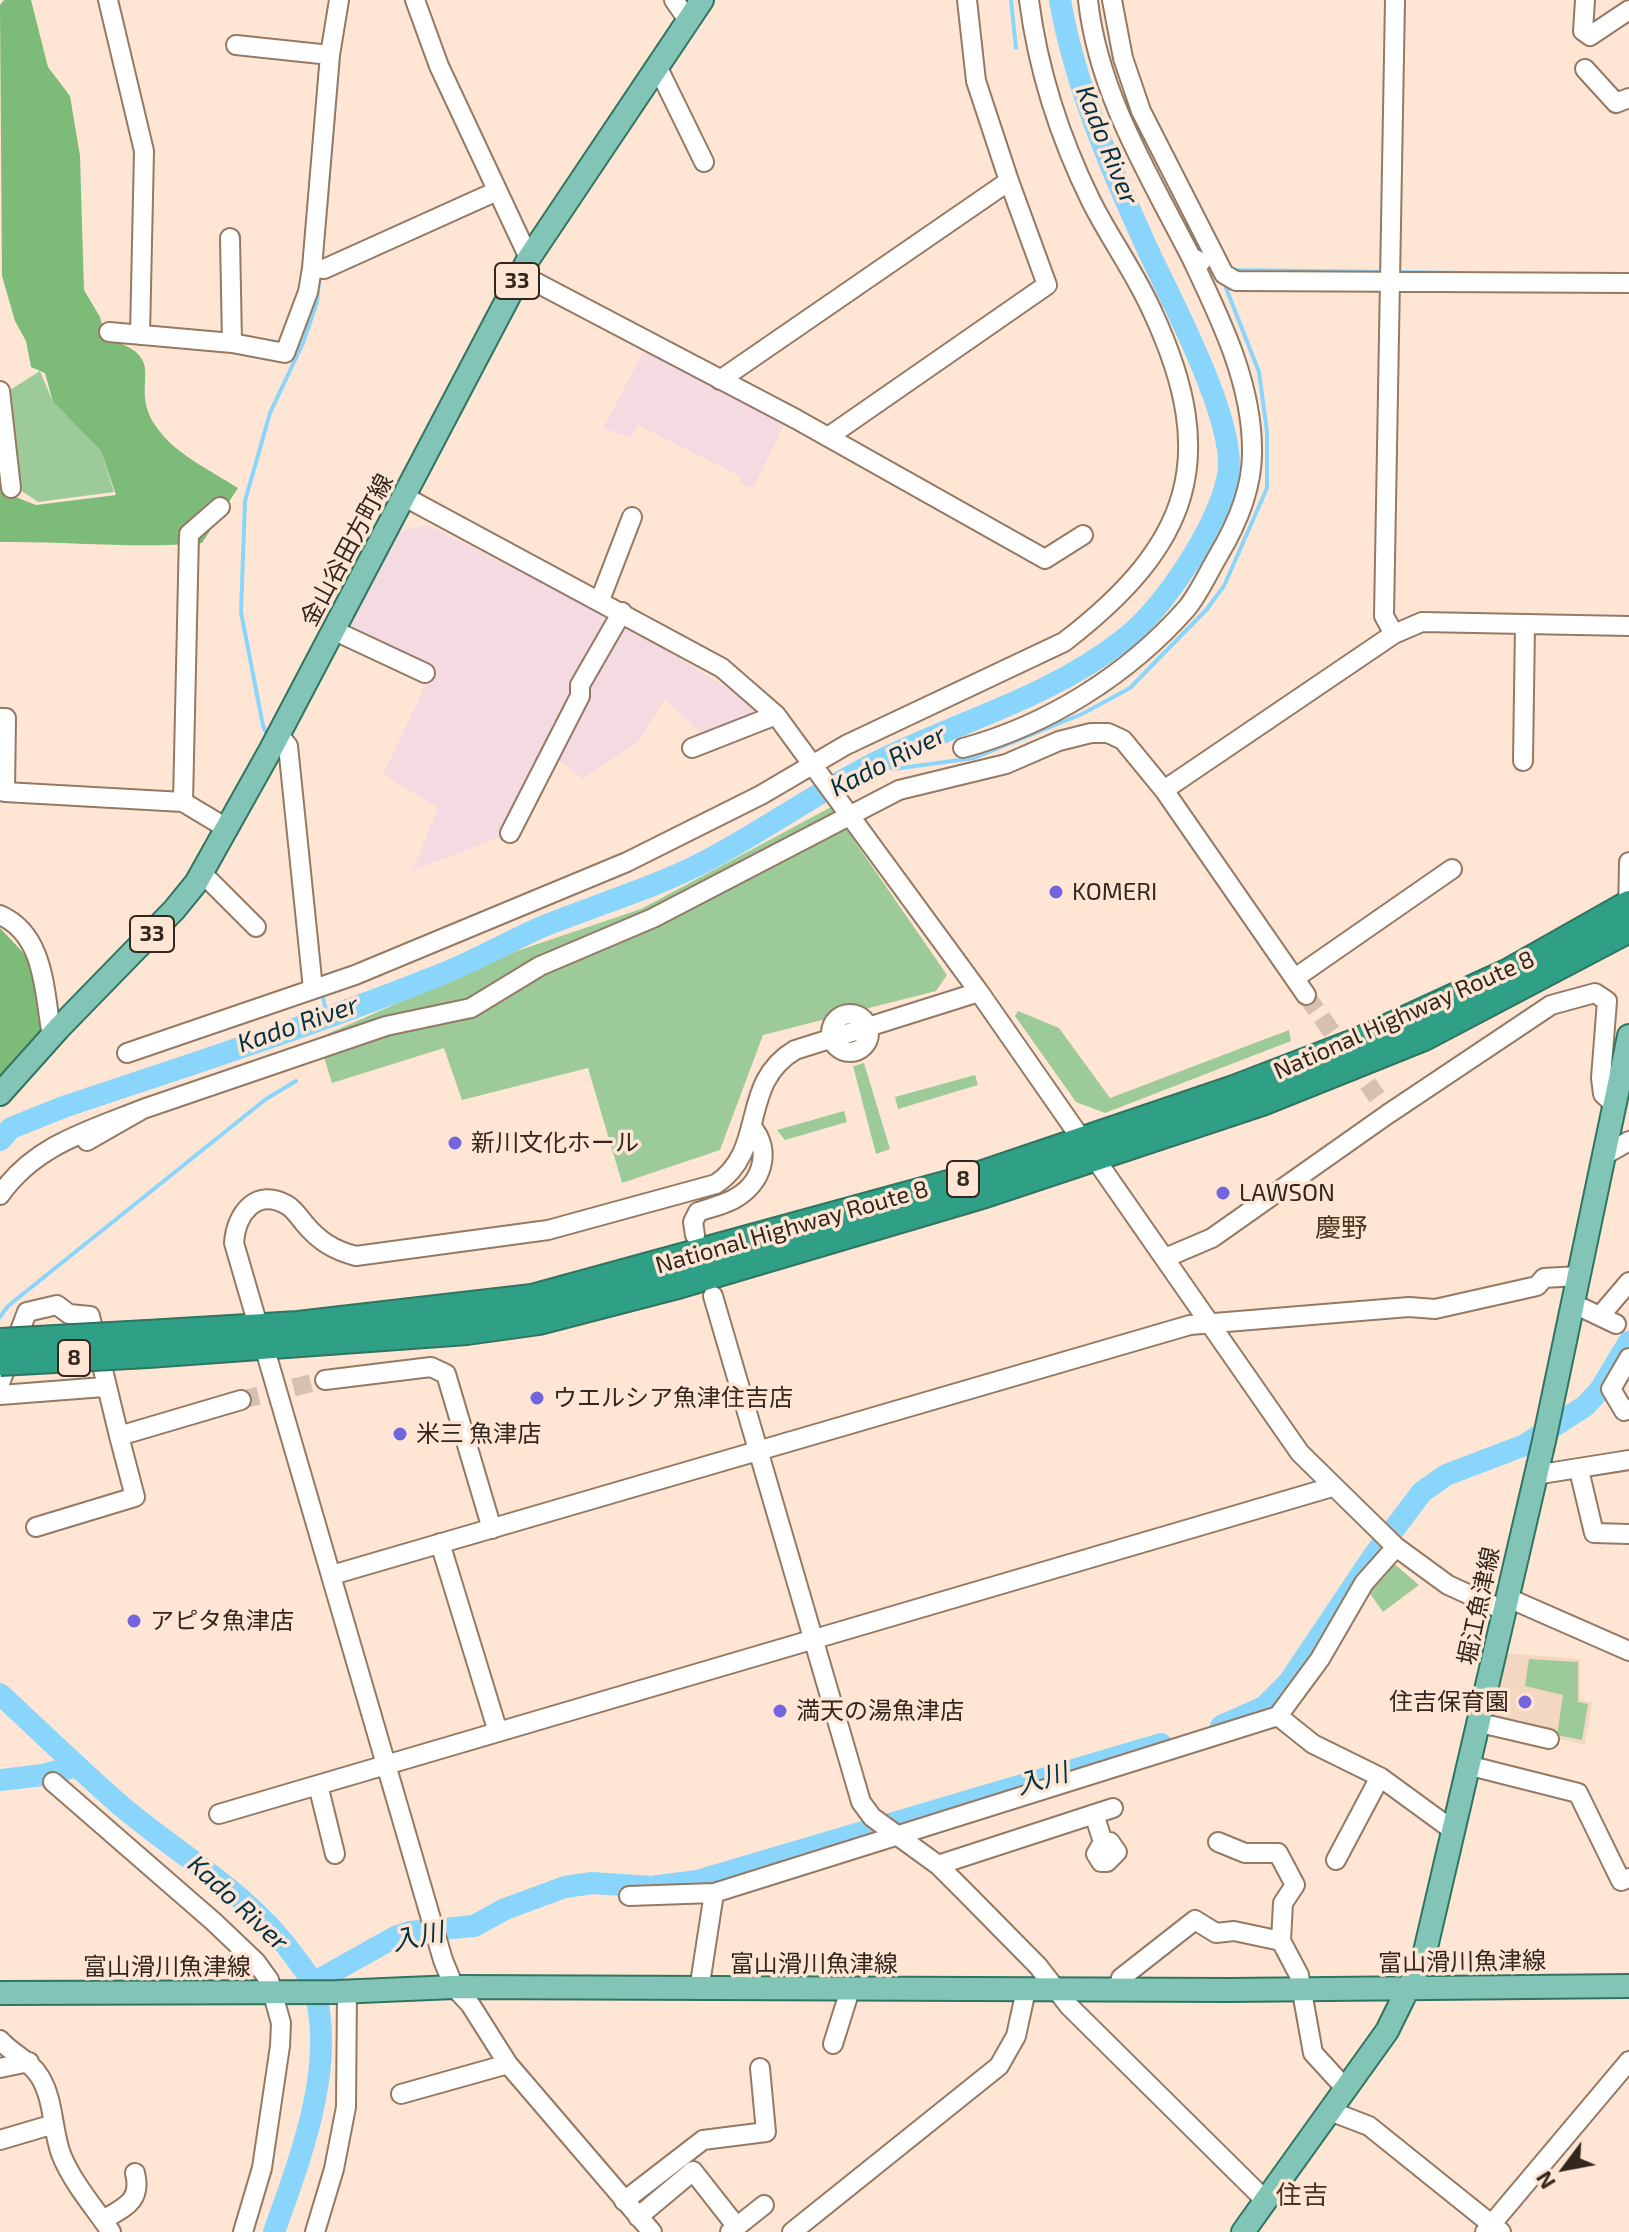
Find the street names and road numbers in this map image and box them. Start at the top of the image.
road number: 33 [495,263,539,299]
street label: 金山谷田方町線 [295,469,399,631]
road number: 33 [130,916,174,952]
street label: National Highway Route 8 [1269,944,1539,1086]
road number: 8 [947,1161,979,1197]
street label: National Highway Route 8 [652,1174,932,1280]
road number: 8 [58,1340,90,1376]
street label: 堀江魚津線 [1452,1544,1506,1668]
street label: 富山滑川魚津線 [1378,1946,1546,1978]
street label: 富山滑川魚津線 [730,1950,898,1978]
street label: 富山滑川魚津線 [83,1953,251,1981]

